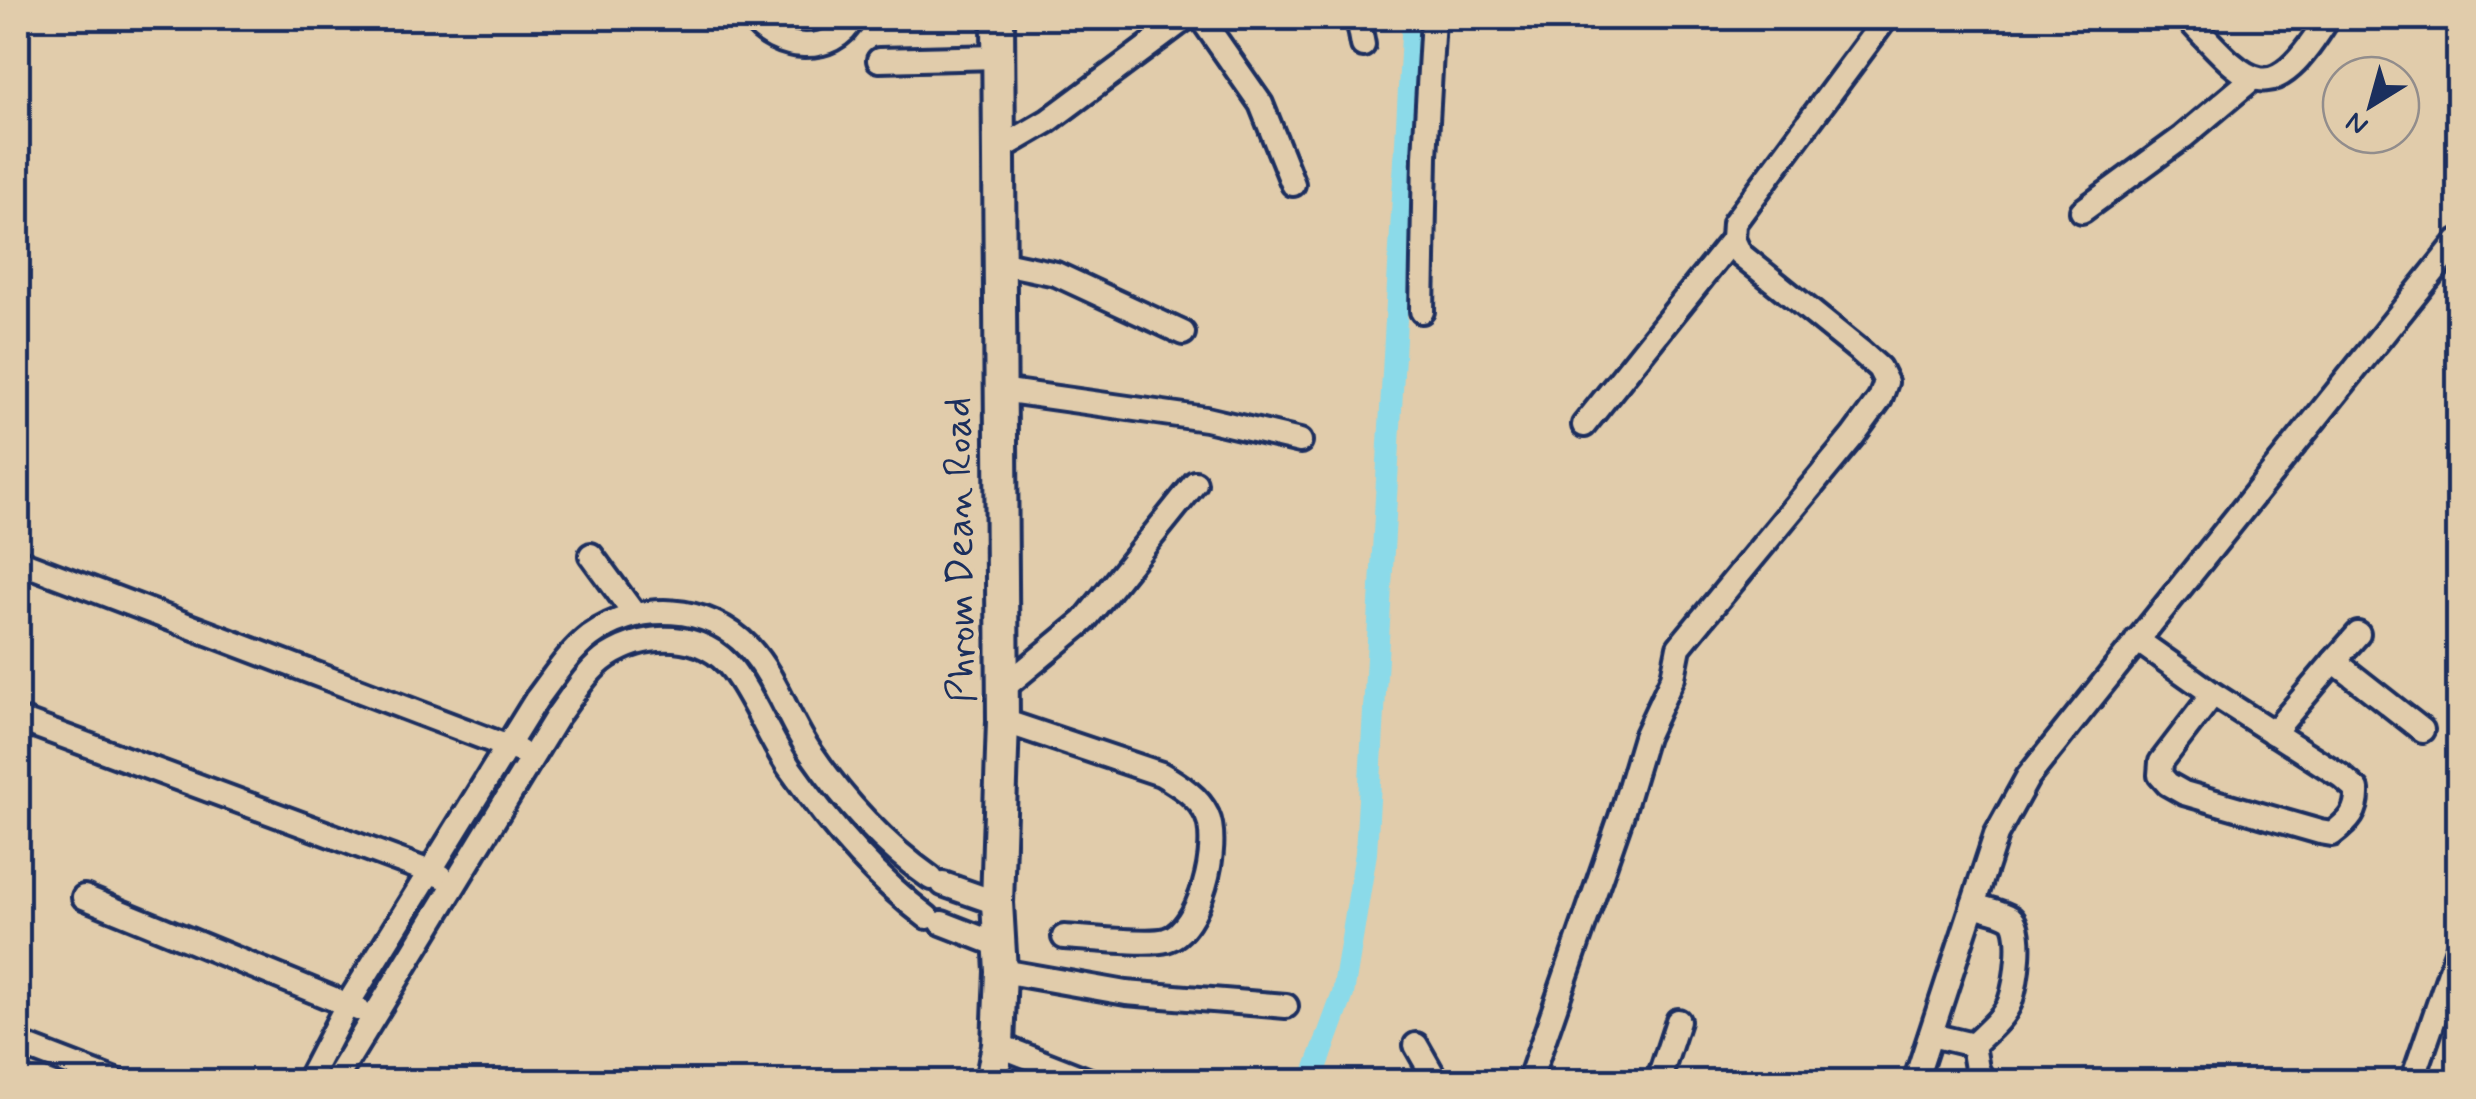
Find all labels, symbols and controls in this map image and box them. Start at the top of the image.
north arrow [2321,55,2421,155]
text: N [2339,103,2376,143]
street label: Phrom Dean Road [932,397,990,703]

